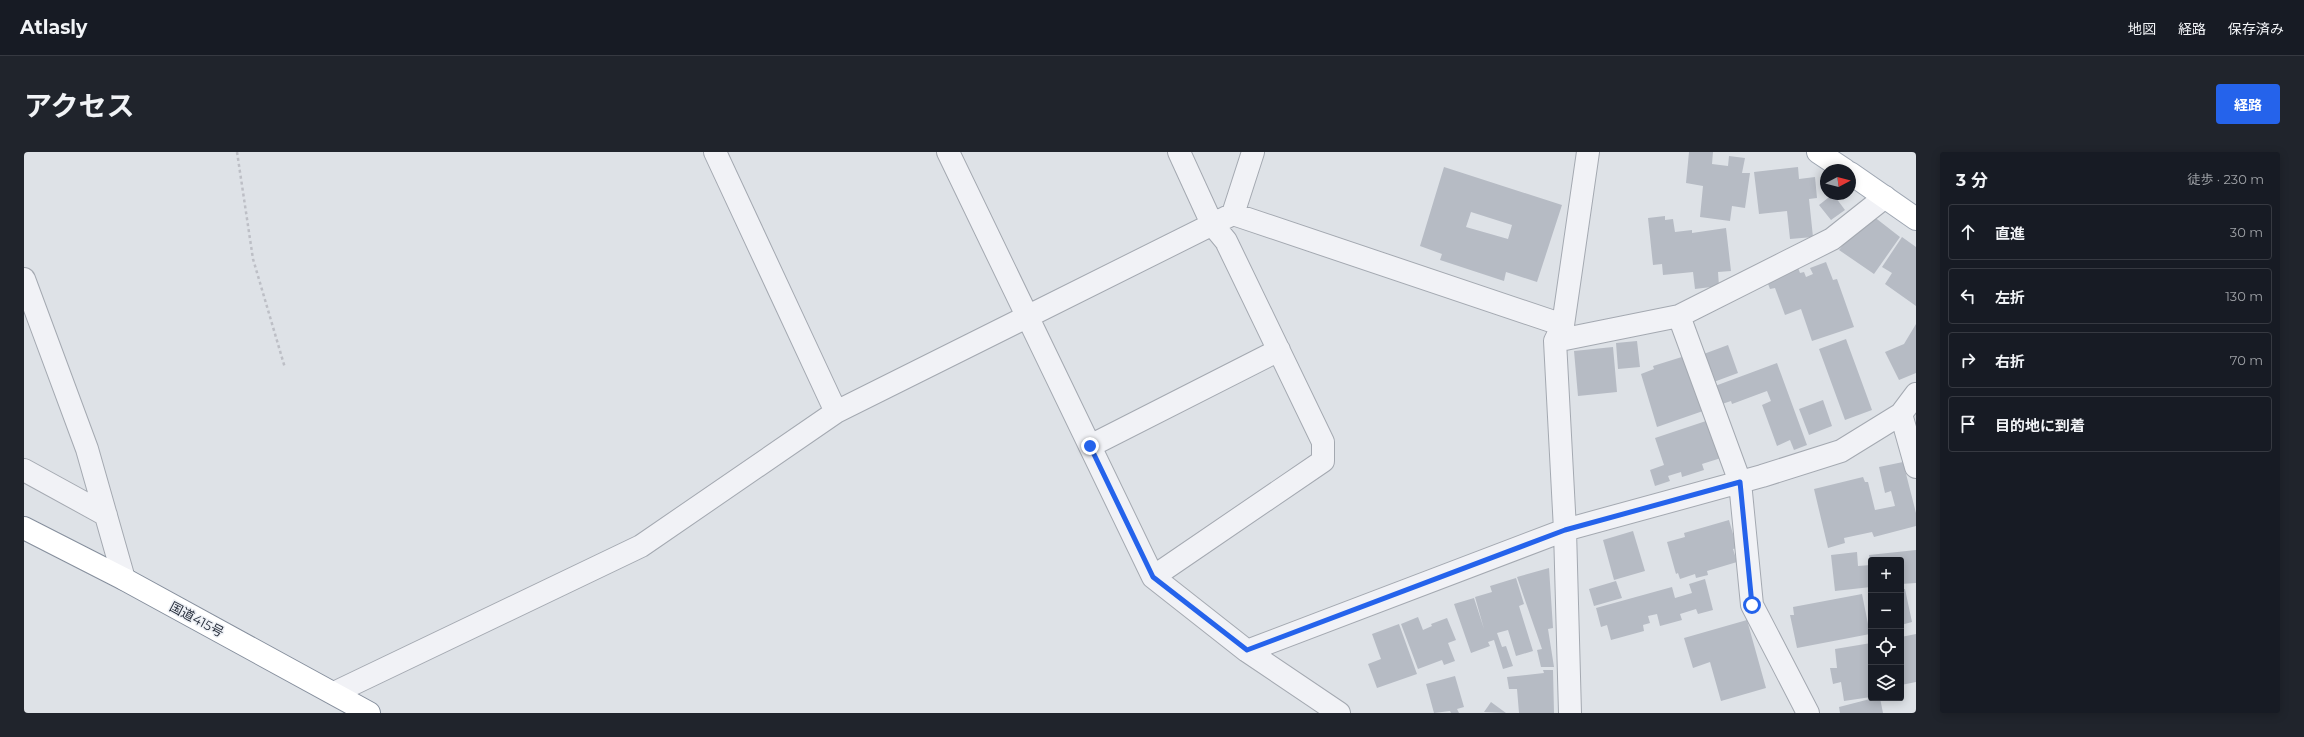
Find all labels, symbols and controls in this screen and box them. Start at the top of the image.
text: Atlasly [20,16,87,39]
text: 地図 [2128,20,2156,38]
text: 経路 [2178,20,2206,38]
text: 保存済み [2228,20,2284,38]
button: 経路 [2216,84,2280,124]
text: アクセス [24,89,135,123]
north arrow [1820,164,1856,200]
text: 3 分 [1956,170,1988,190]
text: 徒歩 · 230 m [2187,171,2264,187]
icon: ahead [1957,221,1979,243]
text: 直進 [1995,224,2025,243]
text: 30 m [2230,224,2263,240]
icon: left [1957,285,1979,307]
text: 左折 [1995,288,2025,307]
text: 130 m [2225,288,2263,304]
icon: right [1957,349,1979,371]
text: 右折 [1995,352,2025,371]
text: 70 m [2230,352,2263,368]
icon: arrive [1957,413,1979,435]
text: 目的地に到着 [1995,416,2085,435]
route end [1081,437,1099,455]
map controls [1868,557,1904,701]
button: + [1868,557,1904,593]
button: − [1868,593,1904,629]
route start [1743,596,1761,614]
street label: 国道415号 [167,598,227,640]
button: locate [1868,629,1904,665]
button: layers [1868,665,1904,701]

